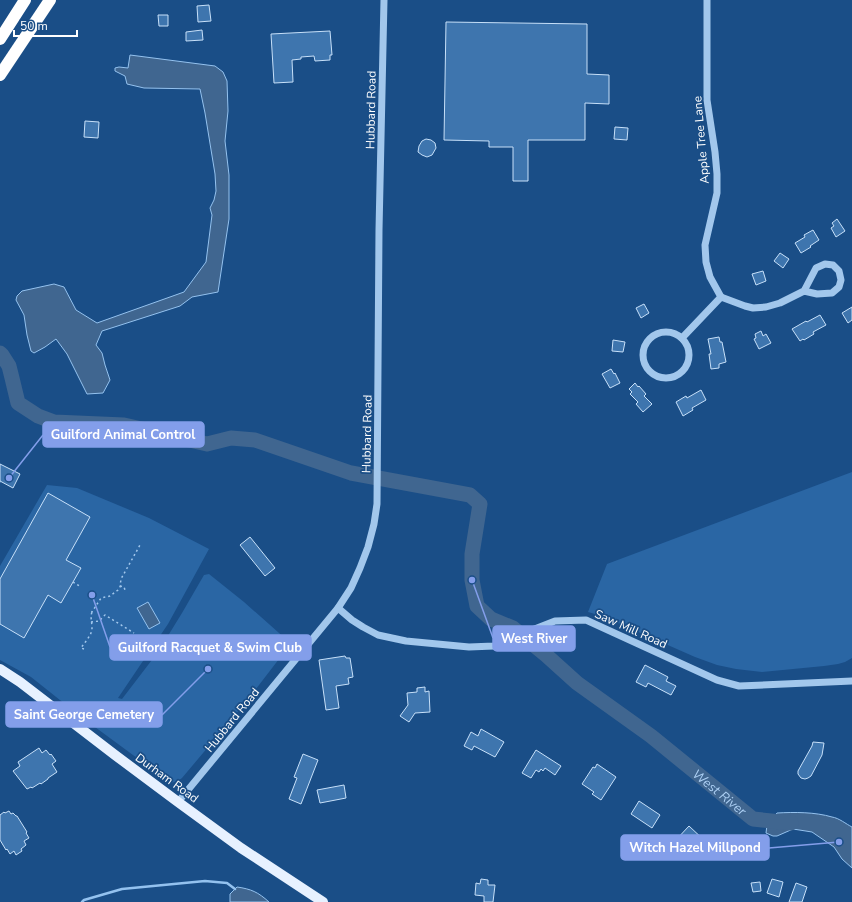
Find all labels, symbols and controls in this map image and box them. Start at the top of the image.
scale bar [14,12,77,38]
text: 50 m [20,18,48,34]
street label: Hubbard Road [362,71,380,149]
street label: Apple Tree Lane [689,95,713,185]
street label: Hubbard Road [358,395,376,473]
callout: Guilford Animal Control [43,422,204,447]
text: Guilford Animal Control [51,426,196,444]
street label: Saw Mill Road [592,606,670,652]
callout: West River [493,626,575,651]
text: West River [501,630,568,648]
callout: Guilford Racquet & Swim Club [110,635,311,660]
text: Guilford Racquet & Swim Club [118,639,302,657]
street label: Hubbard Road [201,684,263,756]
callout: Saint George Cemetery [6,702,162,727]
text: Saint George Cemetery [14,706,154,724]
street label: Durham Road [132,750,202,806]
water label: West River [688,765,750,820]
callout: Witch Hazel Millpond [621,835,769,860]
text: Witch Hazel Millpond [629,839,761,857]

